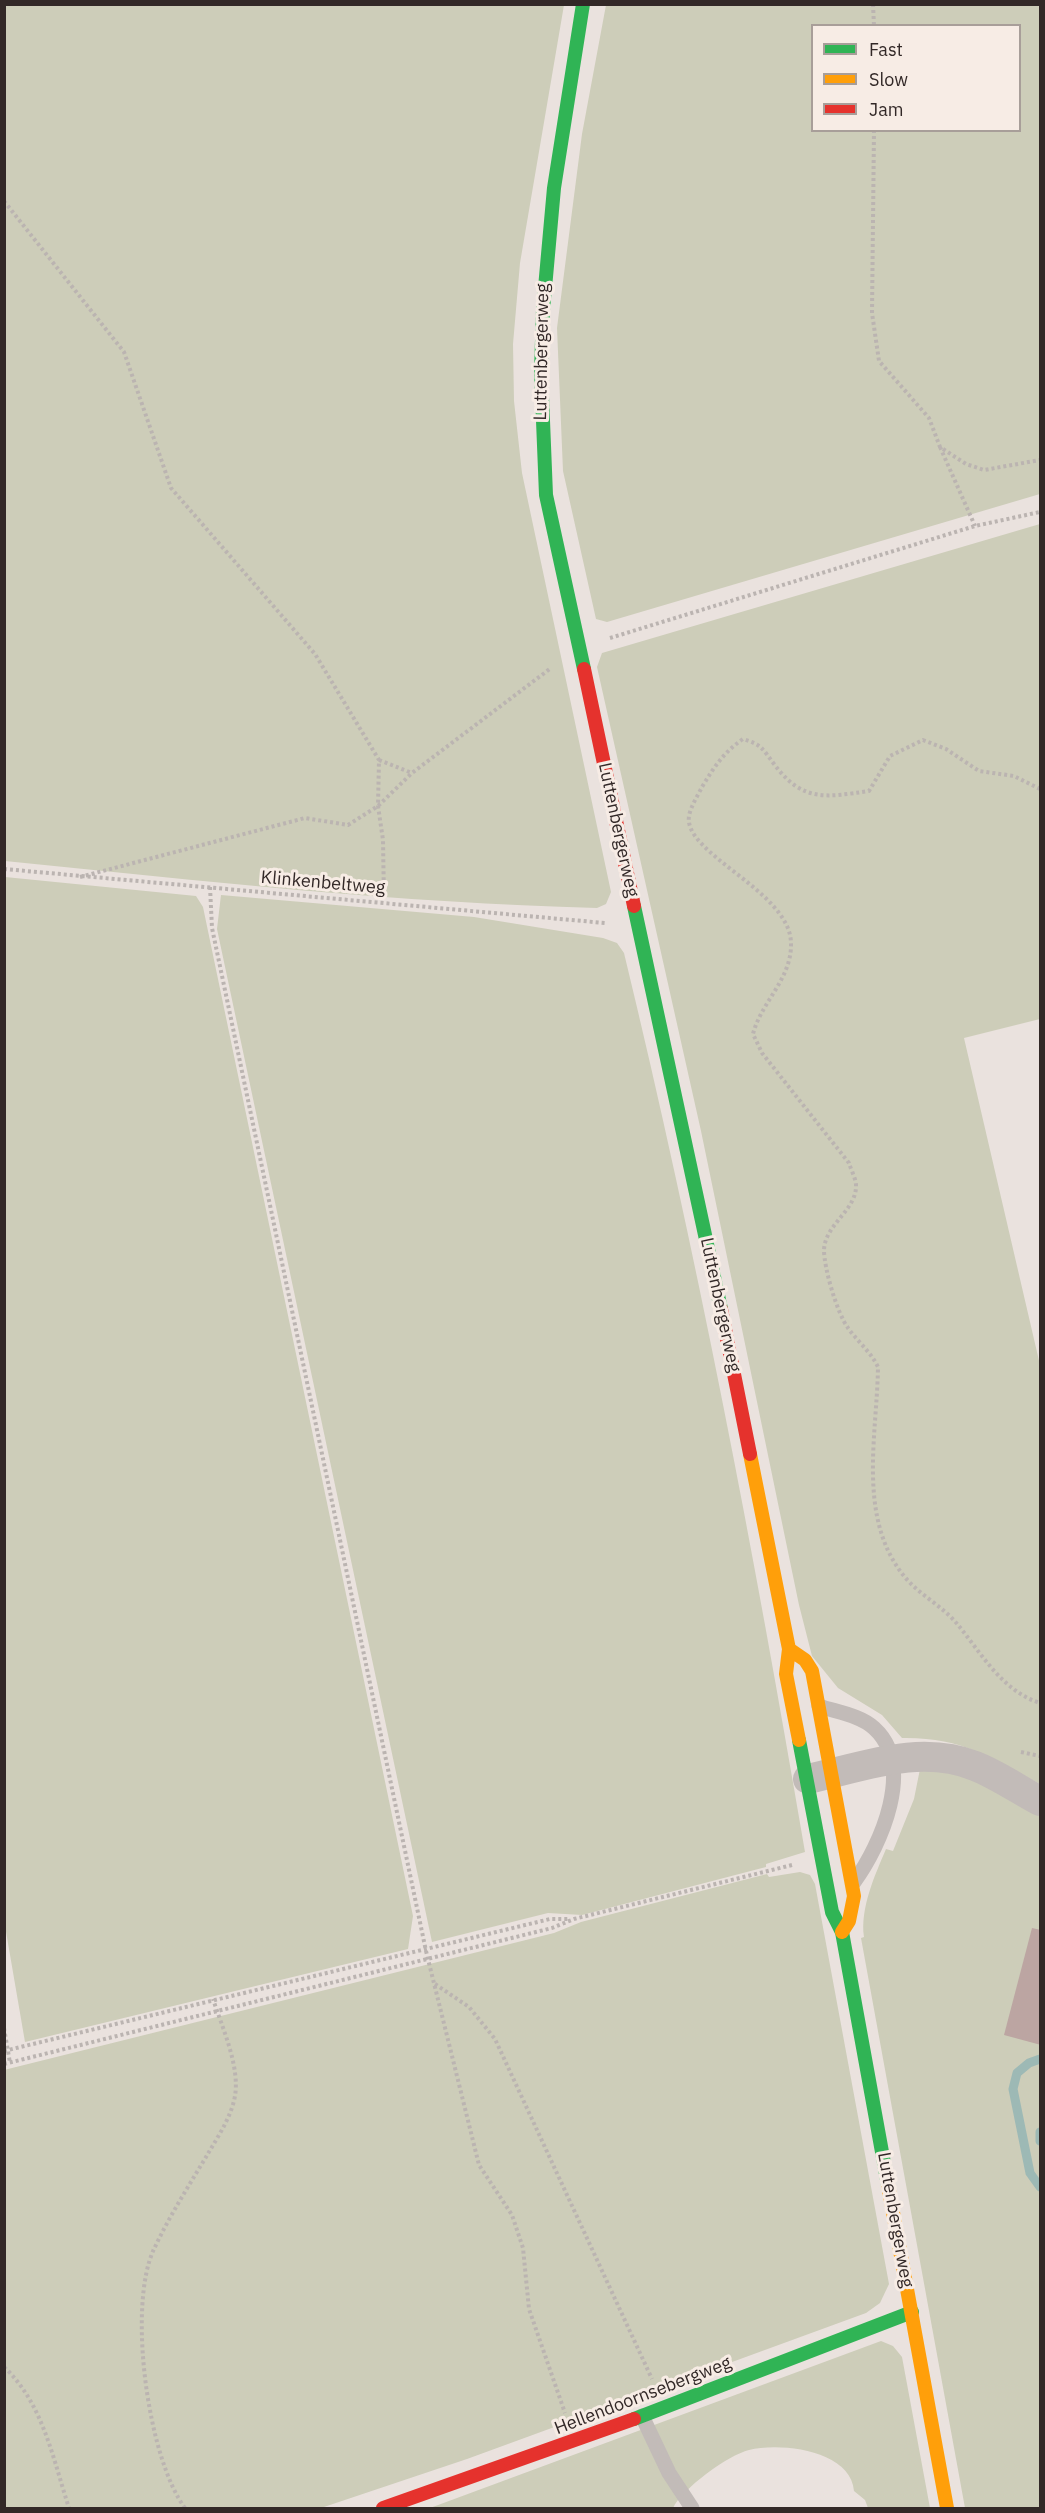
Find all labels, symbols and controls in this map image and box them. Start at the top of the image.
legend [811,24,1021,132]
text: Fast [869,38,903,61]
text: Slow [869,68,908,91]
text: Jam [869,98,904,121]
street label: Luttenbergerweg [530,283,554,421]
street label: Luttenbergerweg [593,761,643,899]
street label: Klinkenbeltweg [260,867,386,899]
street label: Luttenbergerweg [695,1236,745,1374]
street label: Luttenbergerweg [872,2151,918,2289]
street label: Hellendoornsebergweg [552,2352,734,2440]

